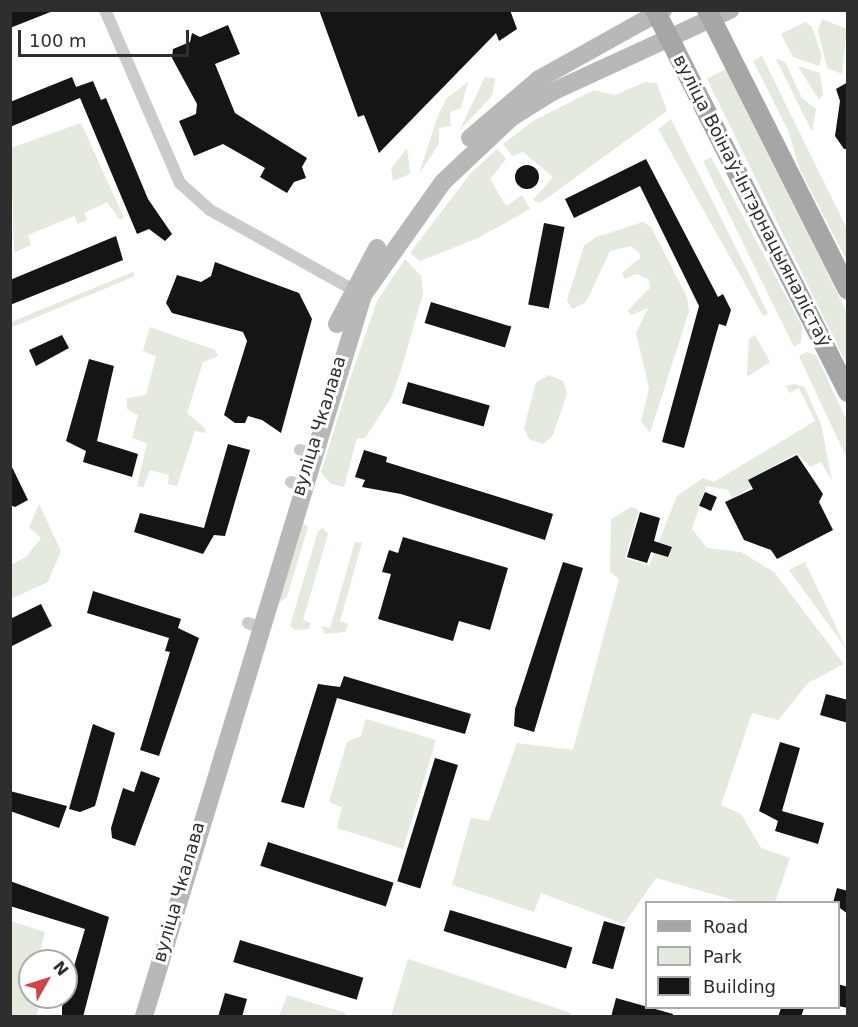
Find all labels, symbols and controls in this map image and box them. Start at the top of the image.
scale bar [21,18,192,56]
text: 100 m [29,30,87,51]
street label: вуліца Воінаў-Інтэрнацыяналістаў [669,51,835,351]
street label: вуліца Чкалава [287,353,351,499]
street label: вуліца Чкалава [149,819,209,965]
legend [645,901,840,1009]
text: Road [703,916,748,937]
text: Park [703,946,742,967]
north arrow [18,949,78,1009]
text: N [49,957,72,980]
text: Building [703,976,776,997]

